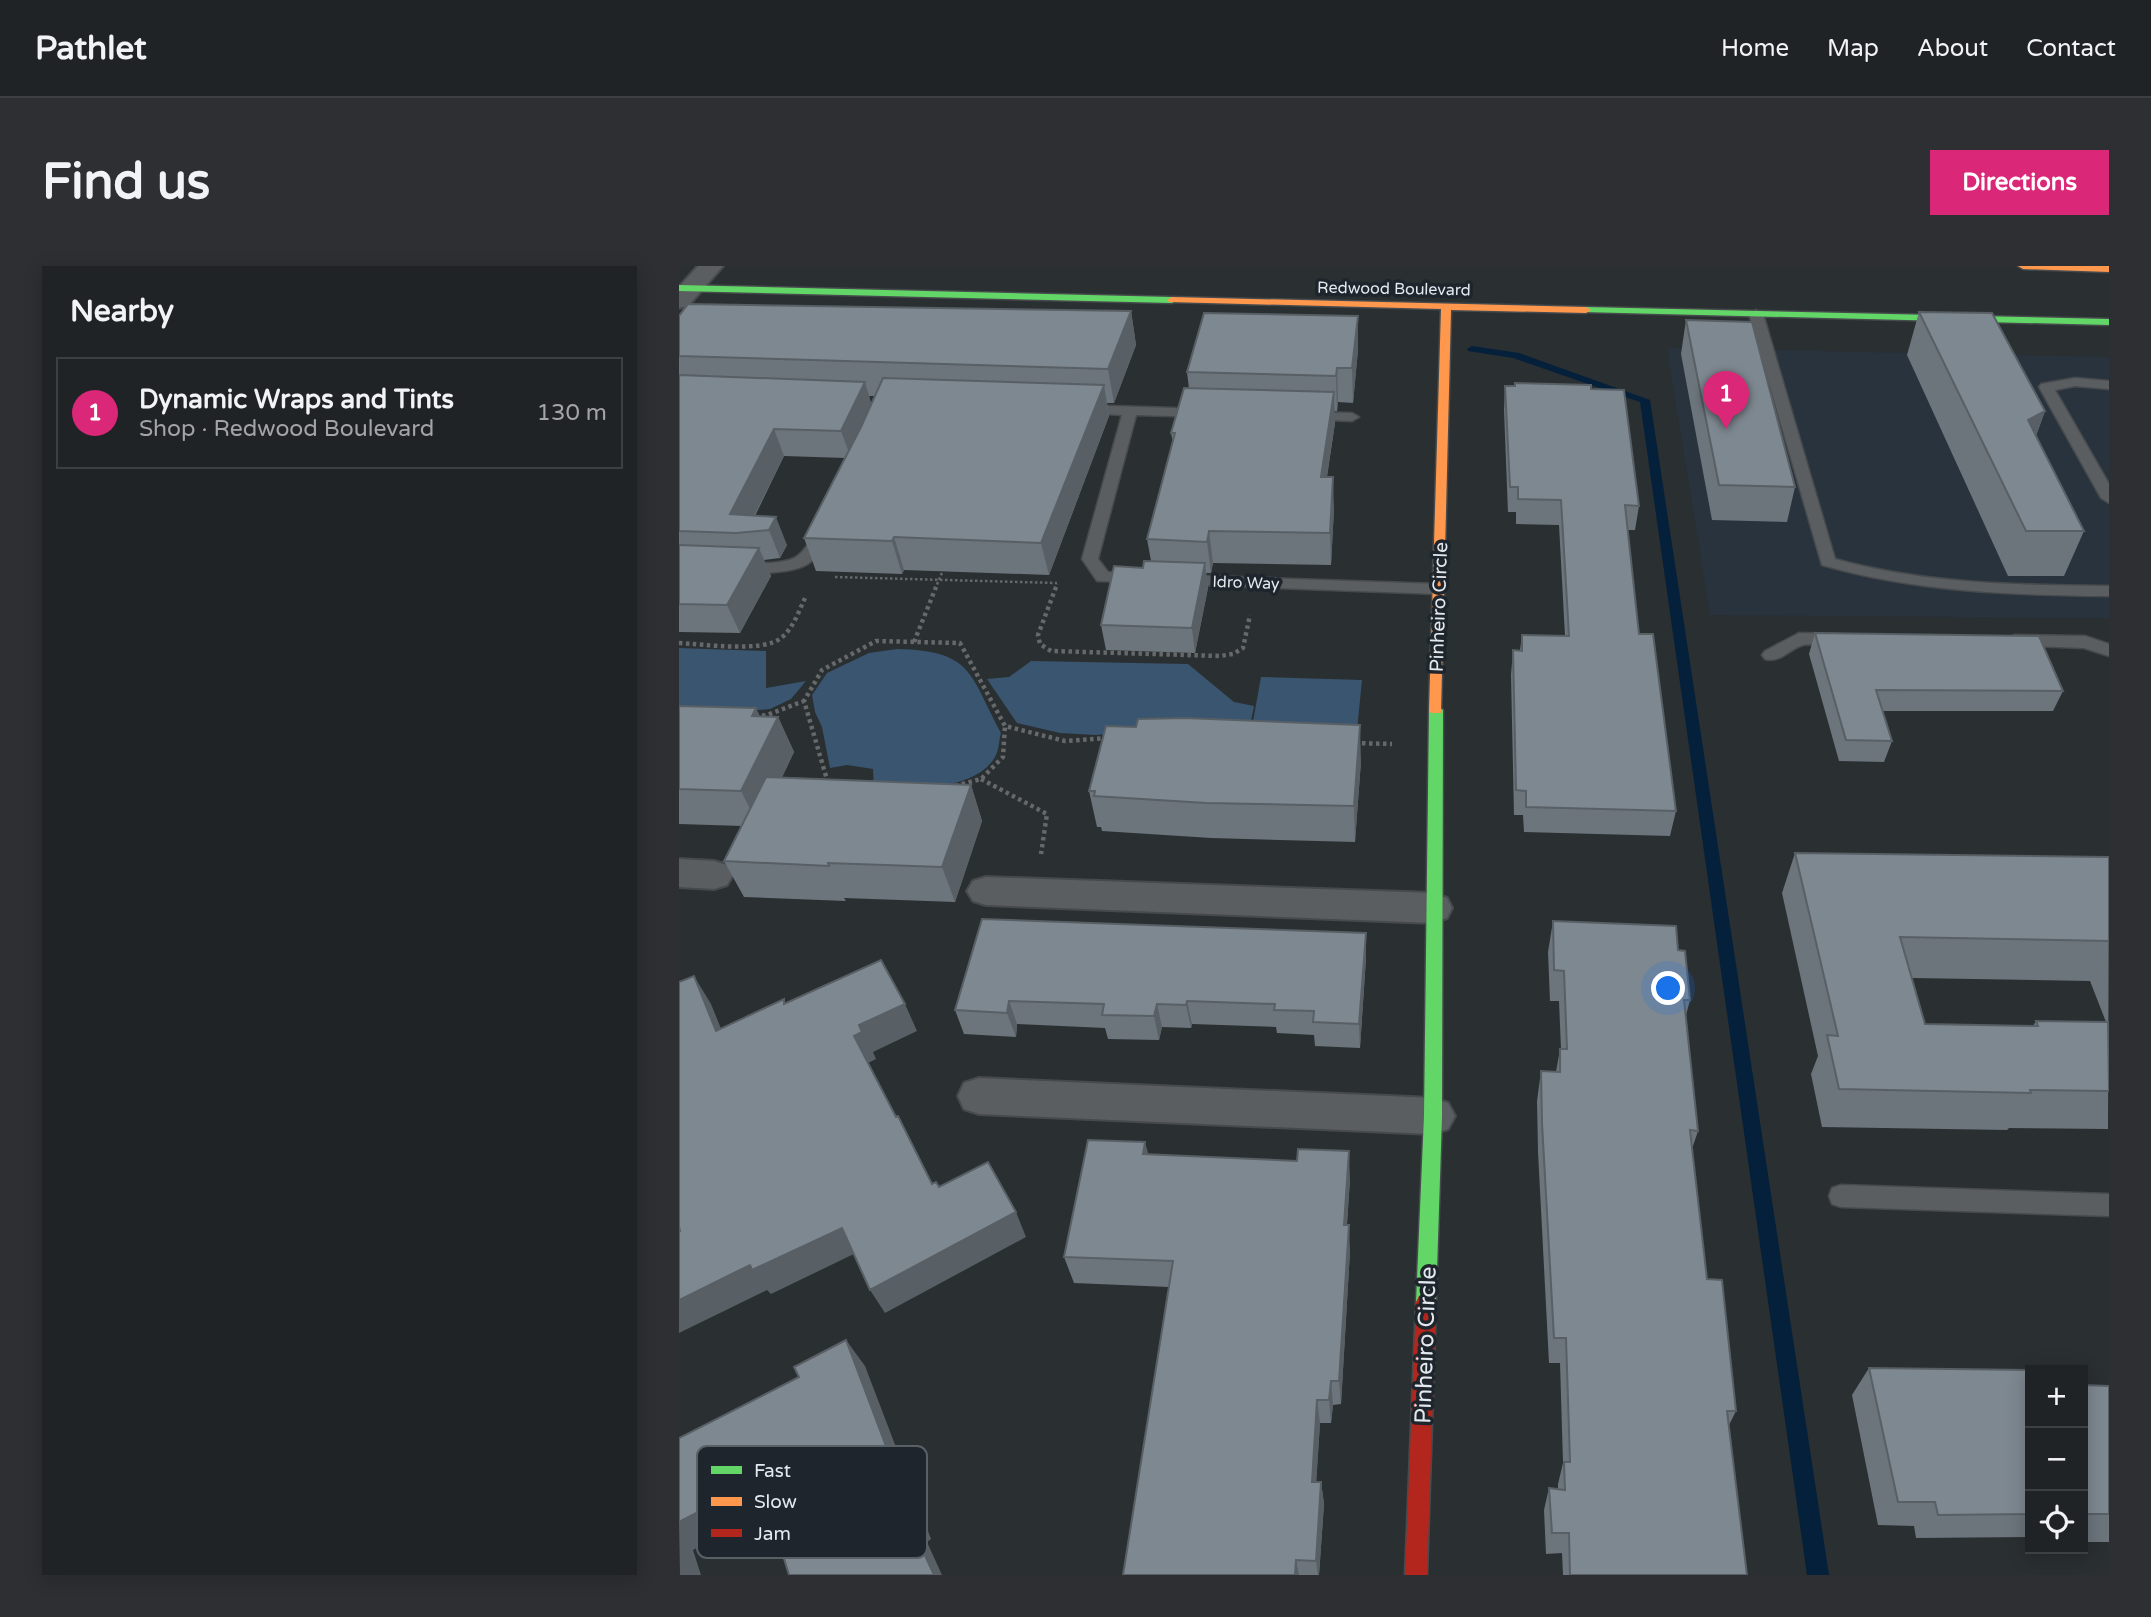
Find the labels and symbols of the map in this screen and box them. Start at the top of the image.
street label: Redwood Boulevard [1317,278,1471,300]
pin: 1 [1703,371,1749,429]
street label: Pinheiro Circle [1426,542,1452,672]
street label: Idro Way [1212,572,1280,594]
your location [1651,971,1685,1005]
street label: Pinheiro Circle [1409,1266,1443,1424]
legend [697,1446,927,1558]
text: Fast [754,1460,791,1482]
text: Slow [754,1491,797,1513]
text: Jam [754,1523,791,1545]

